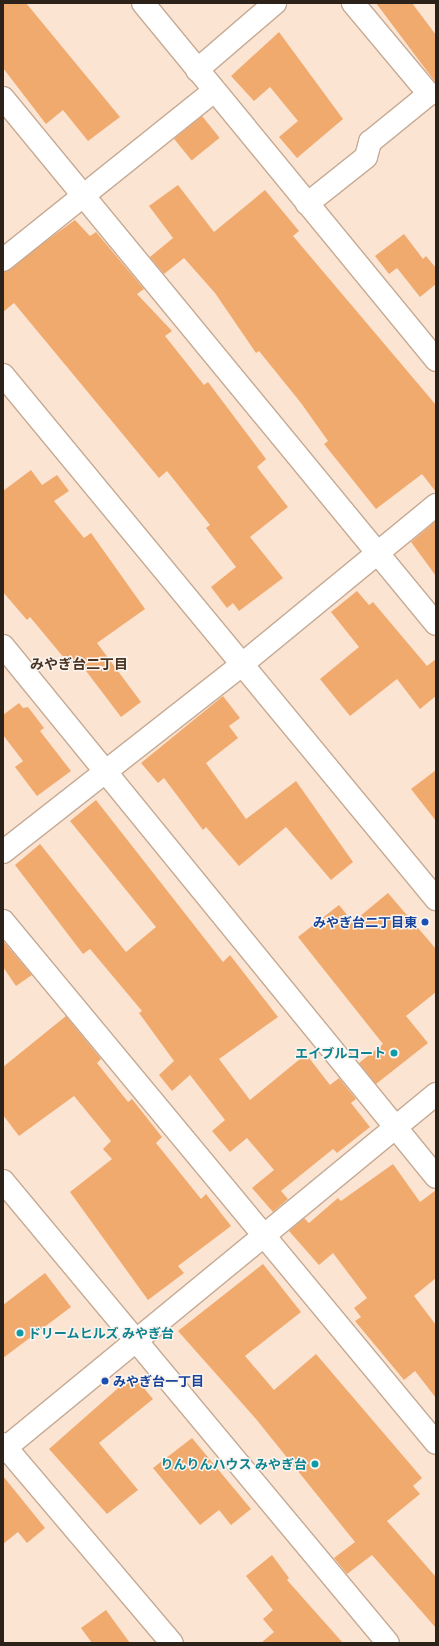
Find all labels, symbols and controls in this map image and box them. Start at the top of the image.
district label: みやぎ台二丁目 [30,656,128,672]
place label: みやぎ台二丁目東 [313,914,417,930]
marker: みやぎ台二丁目東 [420,917,430,927]
place label: エイブルコート [295,1045,386,1061]
marker: エイブルコート [389,1048,399,1058]
place label: ドリームヒルズ みやぎ台 [28,1325,174,1341]
marker: ドリームヒルズ みやぎ台 [15,1328,25,1338]
place label: みやぎ台一丁目 [113,1373,204,1389]
marker: みやぎ台一丁目 [100,1376,110,1386]
place label: りんりんハウス みやぎ台 [161,1456,307,1472]
marker: りんりんハウス みやぎ台 [310,1459,320,1469]

